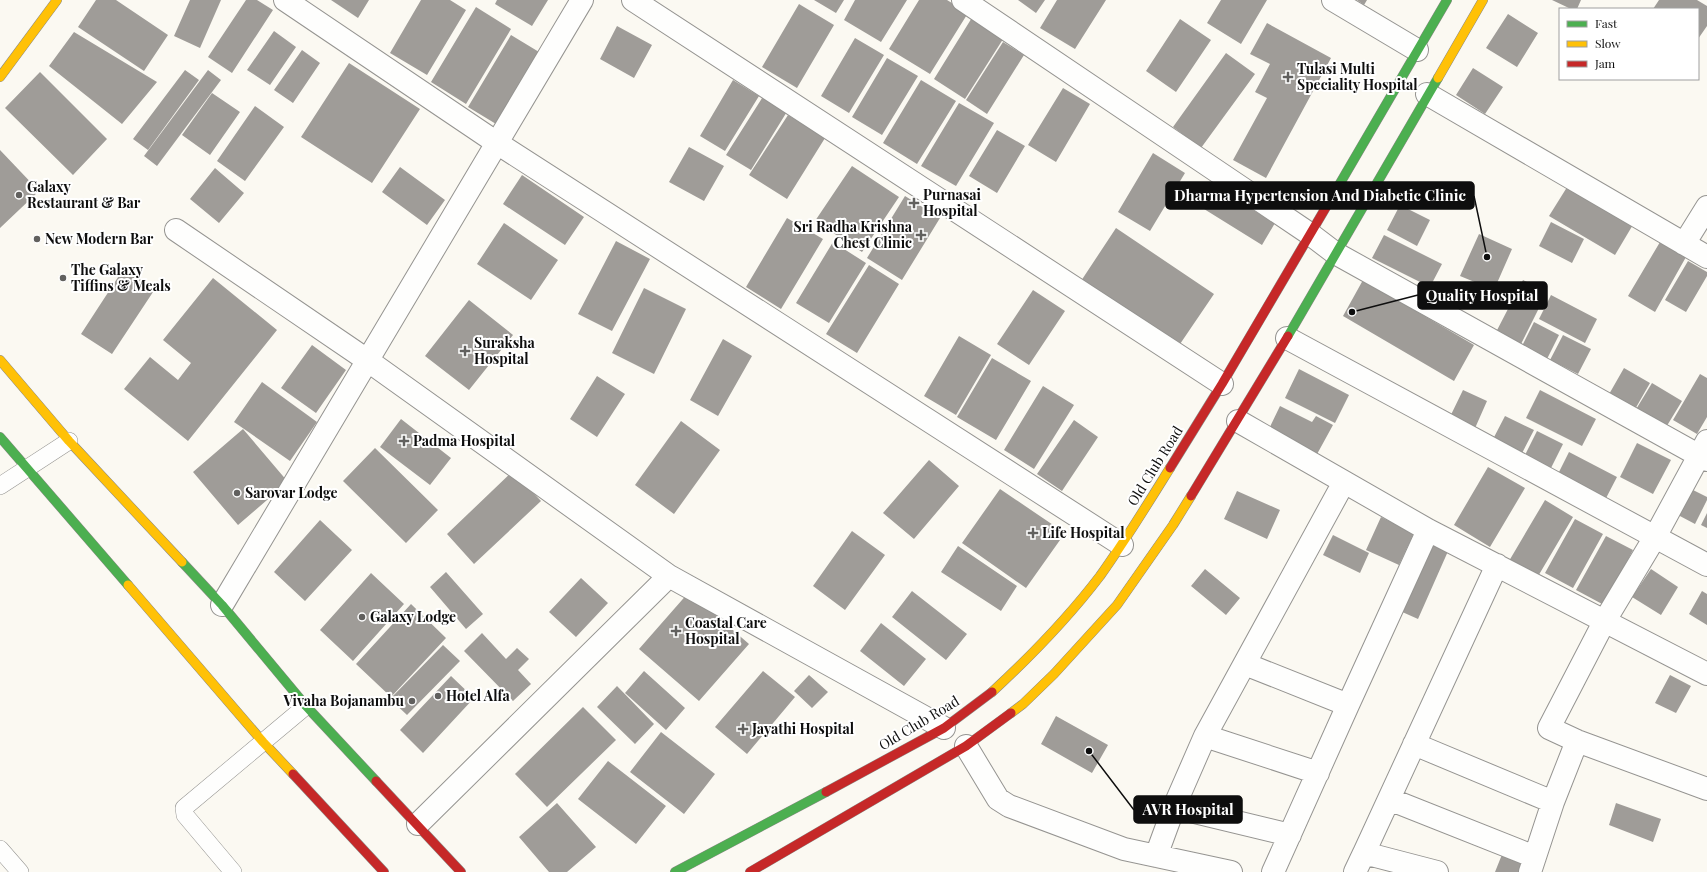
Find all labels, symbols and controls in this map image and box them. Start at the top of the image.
legend [1559,8,1699,80]
text: Fast [1595,15,1618,31]
text: Slow [1595,35,1621,51]
text: Jam [1594,55,1616,71]
place label: Tulasi Multi Speciality Hospital [1297,59,1418,94]
marker: Tulasi Multi Speciality Hospital [1282,71,1294,83]
place label: Galaxy Restaurant & Bar [27,177,141,212]
callout: Dharma Hypertension And Diabetic Clinic [1166,182,1474,209]
place label: Purnasai Hospital [923,185,982,220]
text: Dharma Hypertension And Diabetic Clinic [1174,185,1466,205]
marker: Galaxy Restaurant & Bar [14,190,24,200]
marker: Purnasai Hospital [908,197,920,209]
place label: Sri Radha Krishna Chest Clinic [794,217,913,252]
place label: New Modern Bar [45,229,154,248]
marker: Sri Radha Krishna Chest Clinic [915,229,927,241]
marker: New Modern Bar [32,234,42,244]
place label: The Galaxy Tiffins & Meals [71,260,171,295]
marker: The Galaxy Tiffins & Meals [58,273,68,283]
callout: Quality Hospital [1418,282,1547,309]
text: Quality Hospital [1426,285,1539,305]
place label: Suraksha Hospital [474,333,536,368]
marker: Suraksha Hospital [459,345,471,357]
street label: Old Club Road [1122,422,1187,509]
place label: Padma Hospital [413,431,516,450]
marker: Padma Hospital [398,435,410,447]
place label: Sarovar Lodge [245,483,338,502]
marker: Sarovar Lodge [232,488,242,498]
place label: Life Hospital [1042,523,1125,542]
marker: Life Hospital [1027,527,1039,539]
place label: Galaxy Lodge [370,607,456,626]
marker: Galaxy Lodge [357,612,367,622]
place label: Coastal Care Hospital [685,613,767,648]
marker: Coastal Care Hospital [670,625,682,637]
place label: Hotel Alfa [446,686,510,705]
place label: Vivaha Bojanambu [283,691,405,710]
marker: Hotel Alfa [433,691,443,701]
street label: Old Club Road [875,691,963,754]
marker: Vivaha Bojanambu [407,696,417,706]
place label: Jayathi Hospital [751,719,855,738]
marker: Jayathi Hospital [737,723,749,735]
callout: AVR Hospital [1134,796,1242,823]
text: AVR Hospital [1141,799,1234,819]

